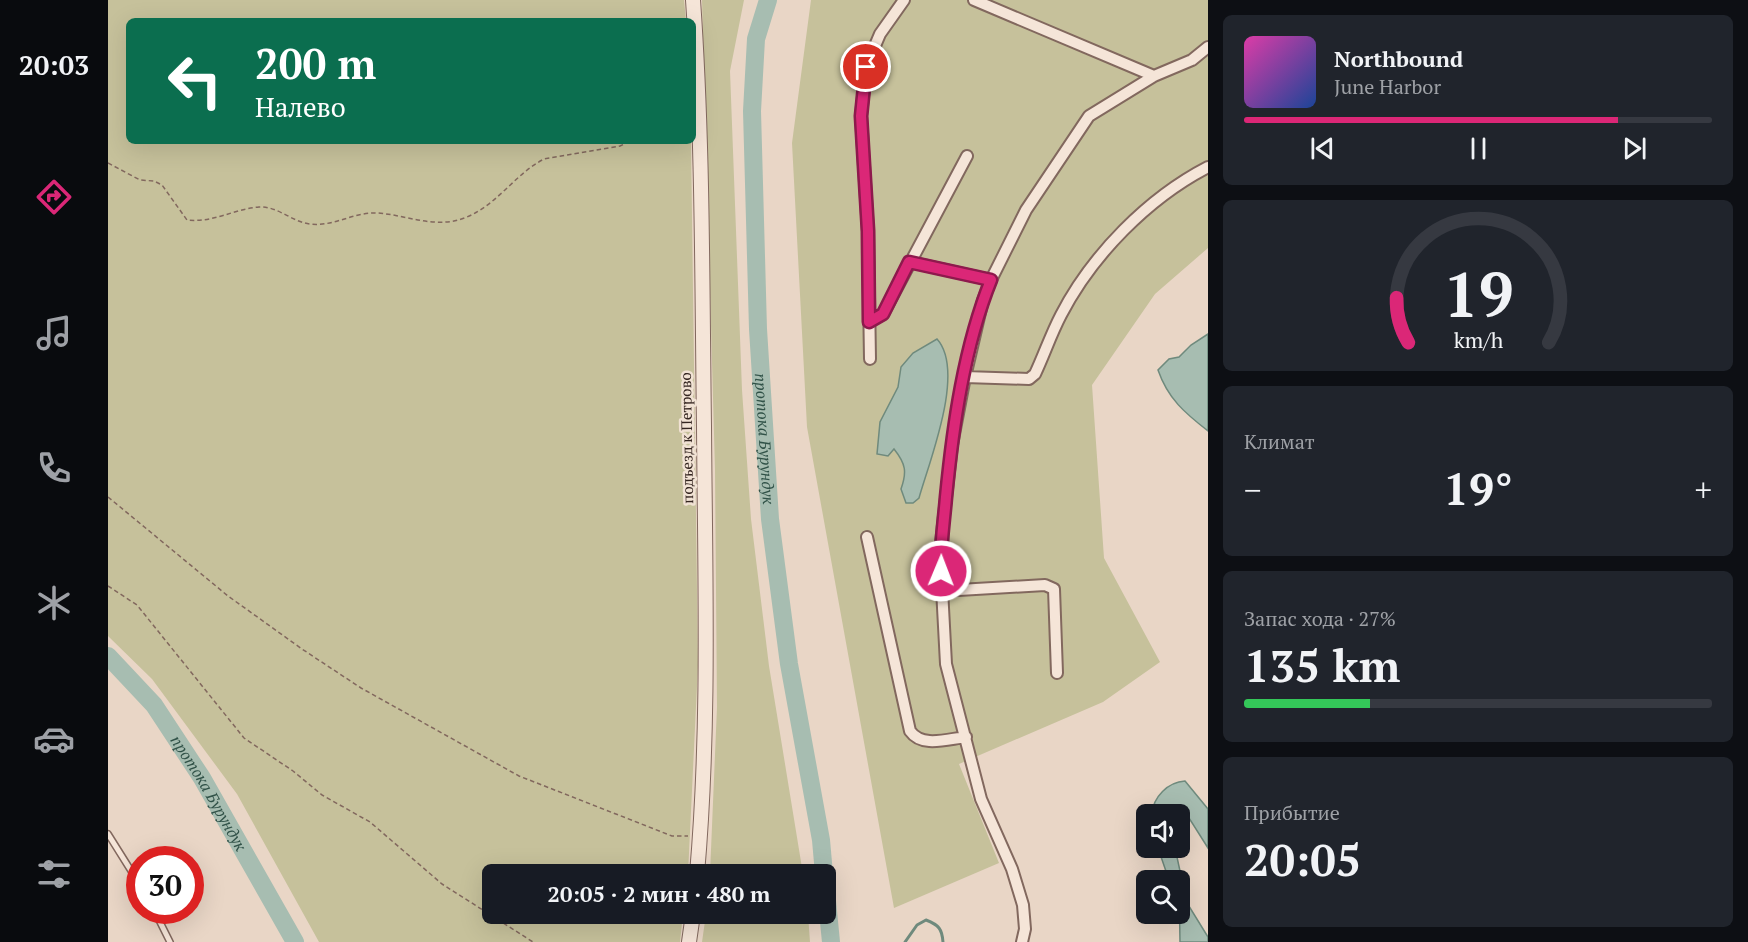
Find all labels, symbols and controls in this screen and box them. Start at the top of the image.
text: 200 m [255,35,376,91]
pin [840,41,891,92]
icon: left [156,42,234,120]
text: Northbound [1334,44,1463,73]
text: 20:03 [19,47,89,83]
icon: arrive [849,50,882,83]
text: June Harbor [1334,73,1441,100]
text: Налево [255,89,346,125]
icon: previous [1306,132,1339,165]
icon: pause [1462,132,1495,165]
icon: next [1618,132,1651,165]
icon: directions [33,176,75,218]
text: 19 [1443,252,1513,335]
icon: music [33,312,75,354]
text: km/h [1453,326,1503,354]
street label: подъезд к Петрово [675,372,697,504]
water label: протока Бурундук [750,372,780,505]
text: Климат [1244,428,1315,455]
icon: phone [33,447,75,489]
text: 19° [1443,458,1513,518]
text: − [1244,468,1262,511]
text: + [1694,468,1712,511]
position arrow [909,539,973,603]
icon: climate [33,582,75,624]
text: Запас хода · 27% [1244,605,1396,632]
text: 135 km [1244,635,1400,695]
icon: car [33,718,75,760]
water label: протока Бурундук [166,731,252,855]
text: Прибытие [1244,799,1340,826]
map controls [1136,804,1190,924]
button: sound [1136,804,1190,858]
text: 20:05 [1244,829,1361,889]
speed limit sign: 30 [126,846,204,924]
icon: filters [33,853,75,895]
button: search [1136,870,1190,924]
text: 20:05 · 2 мин · 480 m [548,879,770,908]

